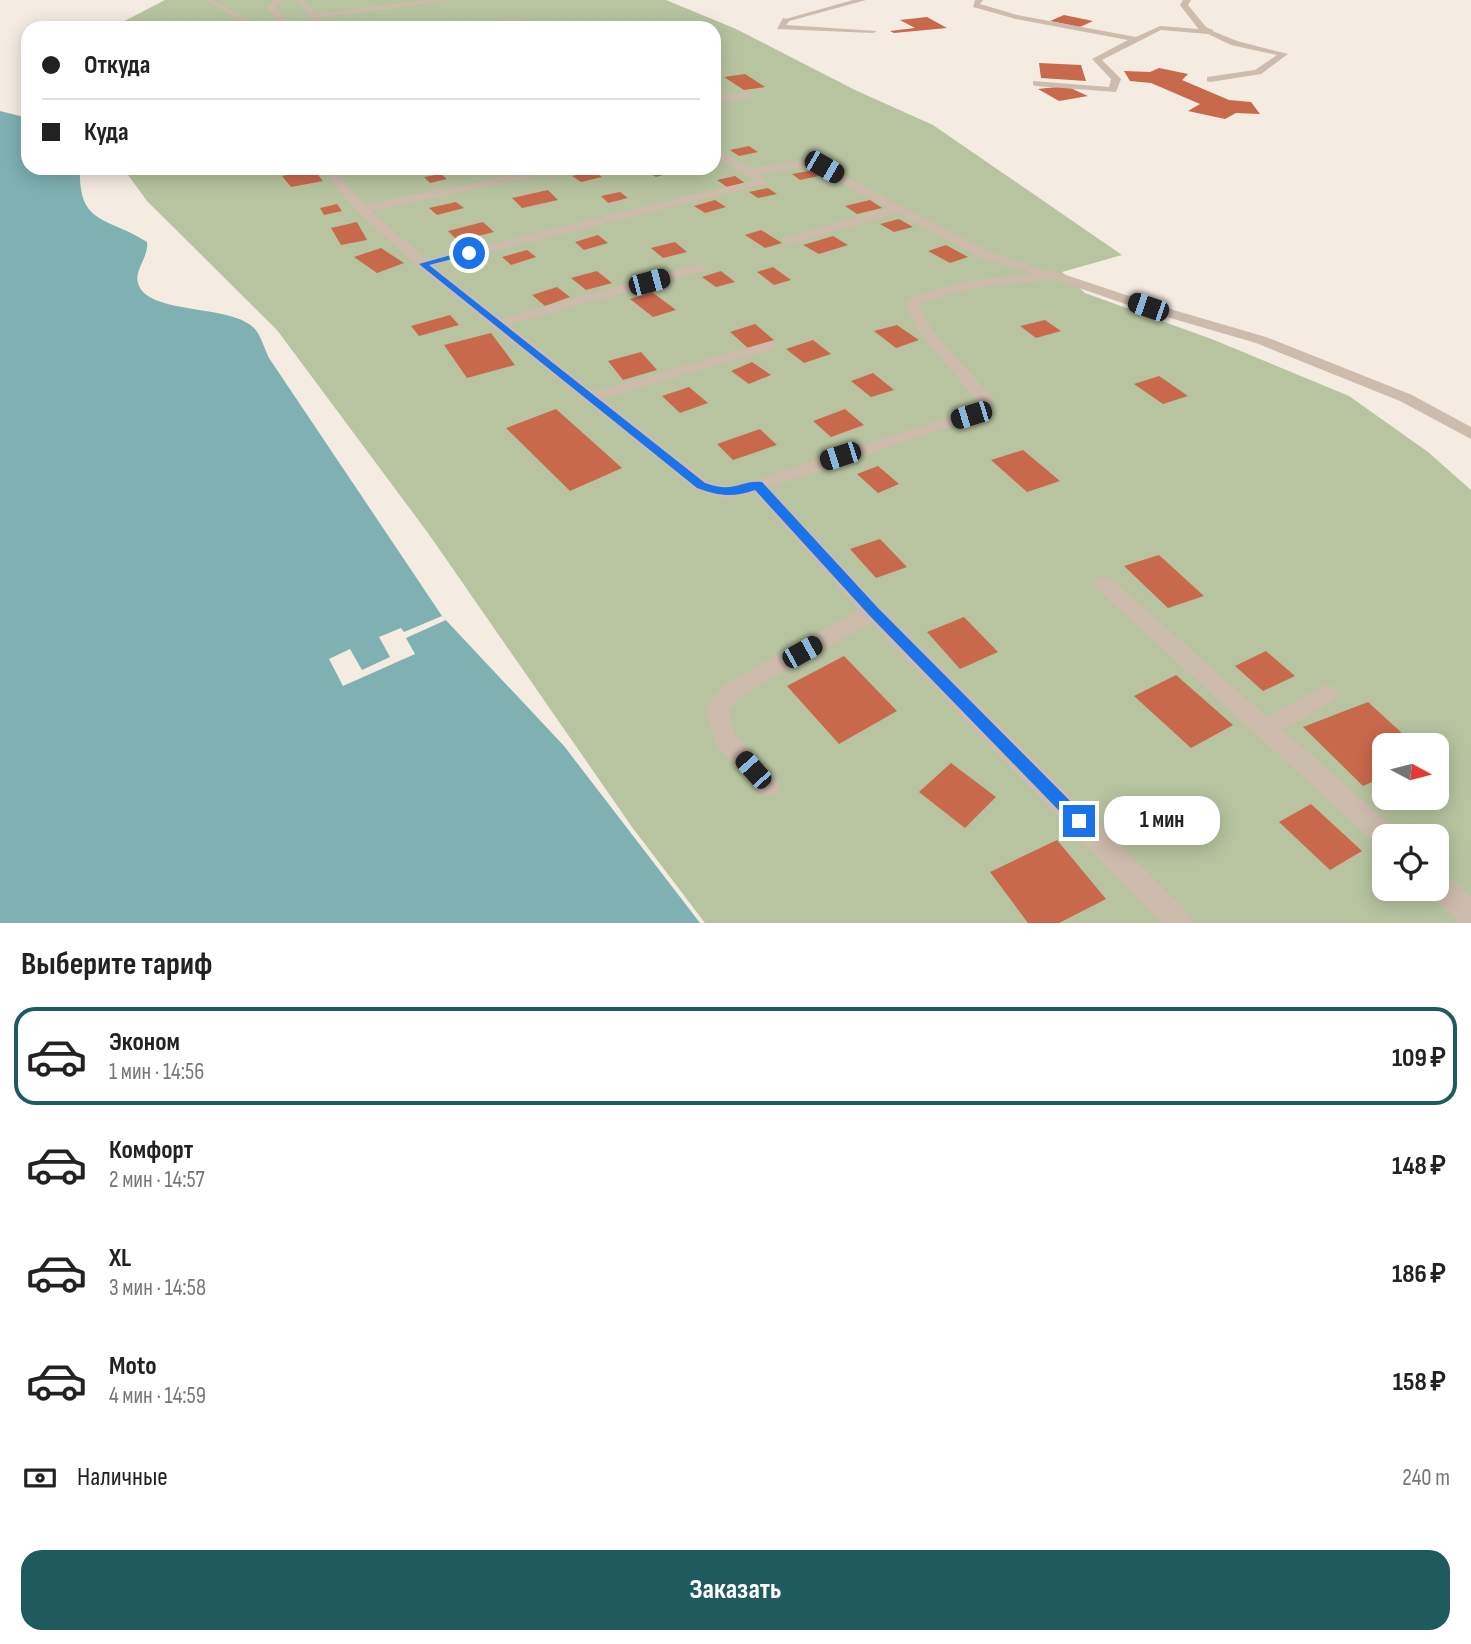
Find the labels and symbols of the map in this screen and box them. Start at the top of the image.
car [801,147,848,187]
route start [453,237,485,269]
car [626,266,673,298]
car [1125,290,1172,324]
car [948,399,995,431]
car [817,440,864,472]
car [779,633,826,671]
north arrow [1372,733,1449,810]
car [732,747,775,793]
callout: 1 мин [1104,796,1219,846]
route end [1063,805,1095,837]

